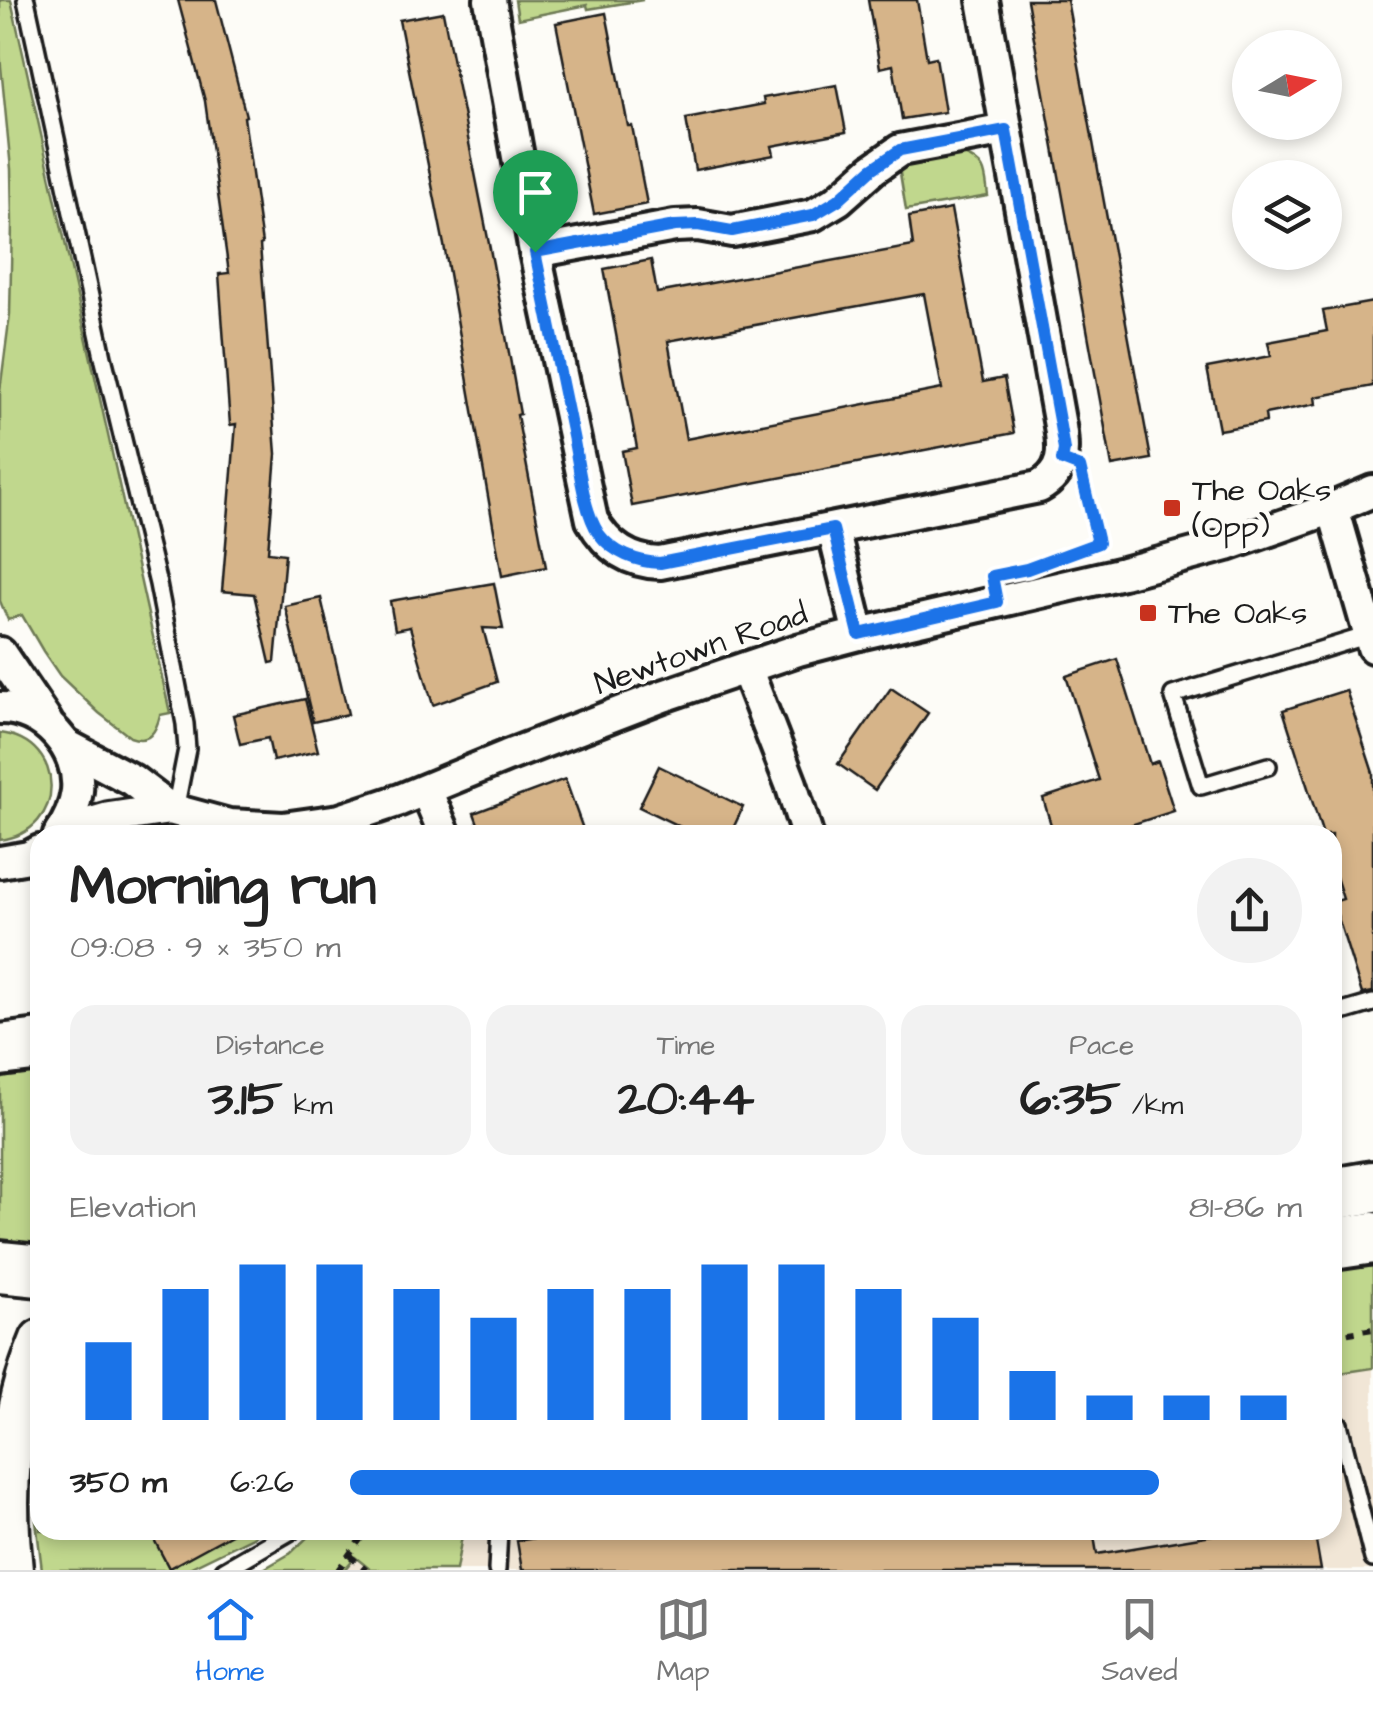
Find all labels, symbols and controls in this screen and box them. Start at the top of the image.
north arrow [1232,30,1342,140]
map controls [1232,30,1342,270]
pin [493,150,578,253]
button: layers [1232,160,1342,270]
icon: arrive [508,165,563,220]
place label: The Oaks (Opp) [1192,468,1331,550]
marker: The Oaks (Opp) [1161,497,1183,519]
place label: The Oaks [1168,591,1307,636]
street label: Newtown Road [589,592,813,706]
marker: The Oaks [1137,602,1159,624]
text: Morning run [70,849,376,925]
button: share [1197,858,1302,963]
text: 09:08 · 9 × 350 m [70,925,341,970]
text: Distance [216,1026,325,1065]
text: Time [657,1026,715,1065]
text: Pace [1069,1026,1134,1065]
text: 3.15 [208,1065,282,1134]
text: 20:44 [618,1065,754,1134]
text: 6:35 [1020,1065,1120,1134]
text: km [282,1086,333,1125]
text: /km [1120,1086,1183,1125]
text: Elevation [70,1185,196,1230]
text: 81–86 m [1189,1185,1302,1230]
text: 350 m [70,1460,167,1505]
text: 6:26 [230,1460,294,1505]
tab: Home [195,1592,265,1691]
tab: Map [656,1592,711,1691]
tab: Saved [1101,1592,1178,1691]

